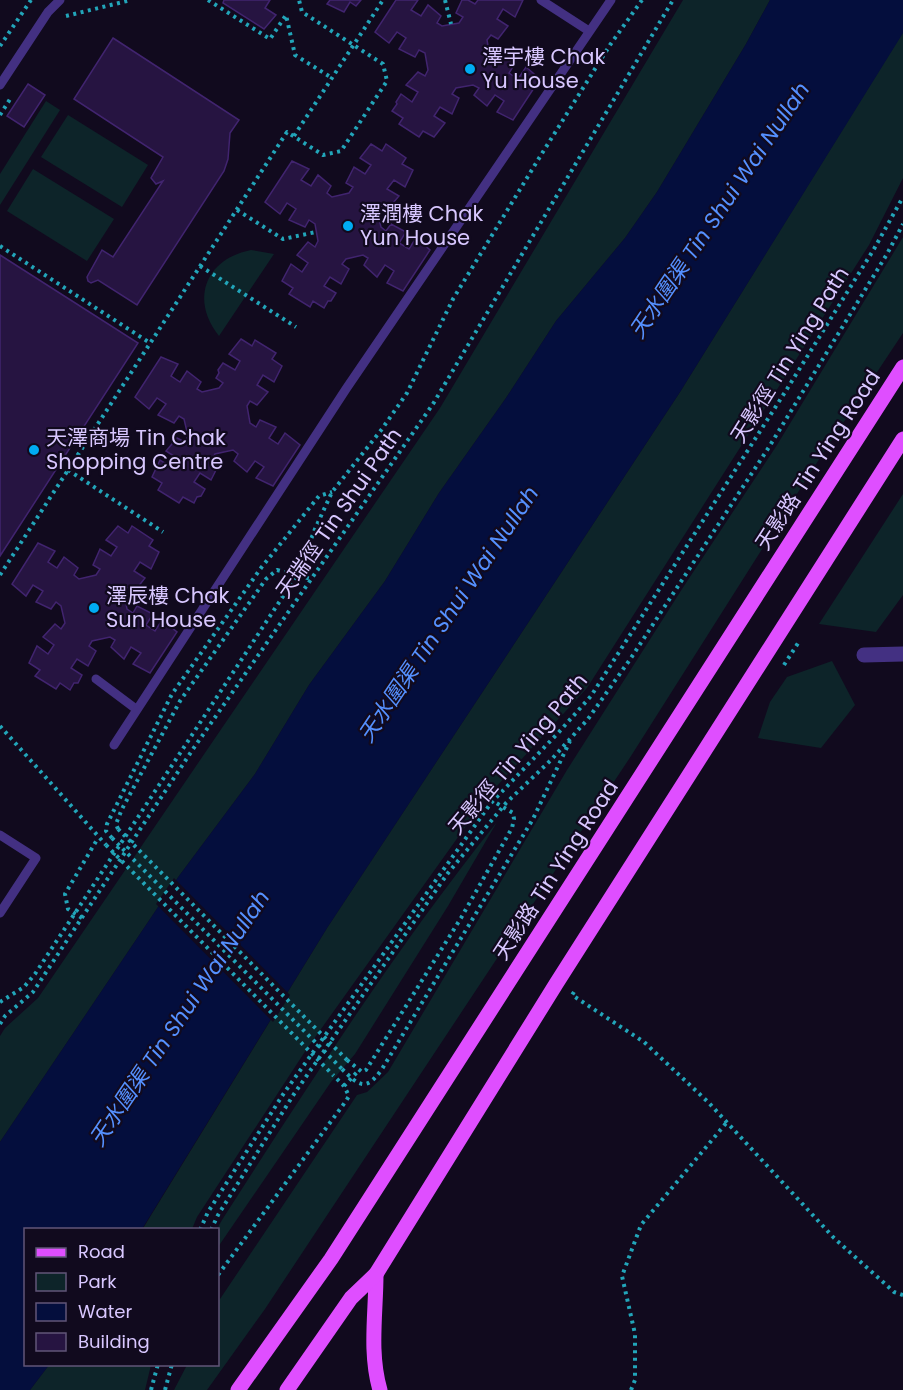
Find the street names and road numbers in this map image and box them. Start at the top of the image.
street label: 天影徑 Tin Ying Path [724,261,855,448]
street label: 天影路 Tin Ying Road [748,364,887,555]
street label: 天瑞徑 Tin Shui Path [269,422,408,604]
street label: 天影徑 Tin Ying Path [441,667,594,840]
street label: 天影路 Tin Ying Road [486,774,625,965]

